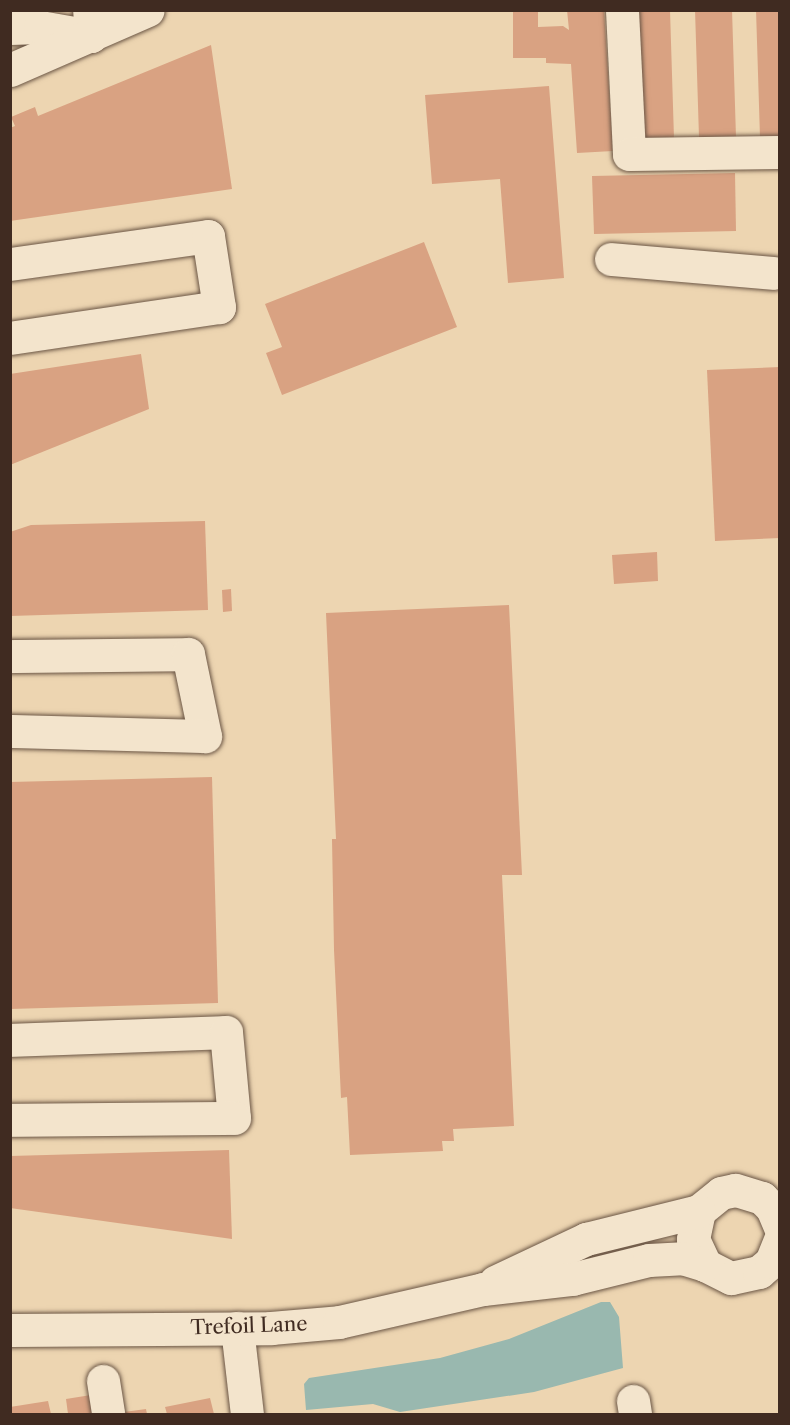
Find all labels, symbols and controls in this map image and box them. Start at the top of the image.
street label: Trefoil Lane [190,1312,308,1340]

